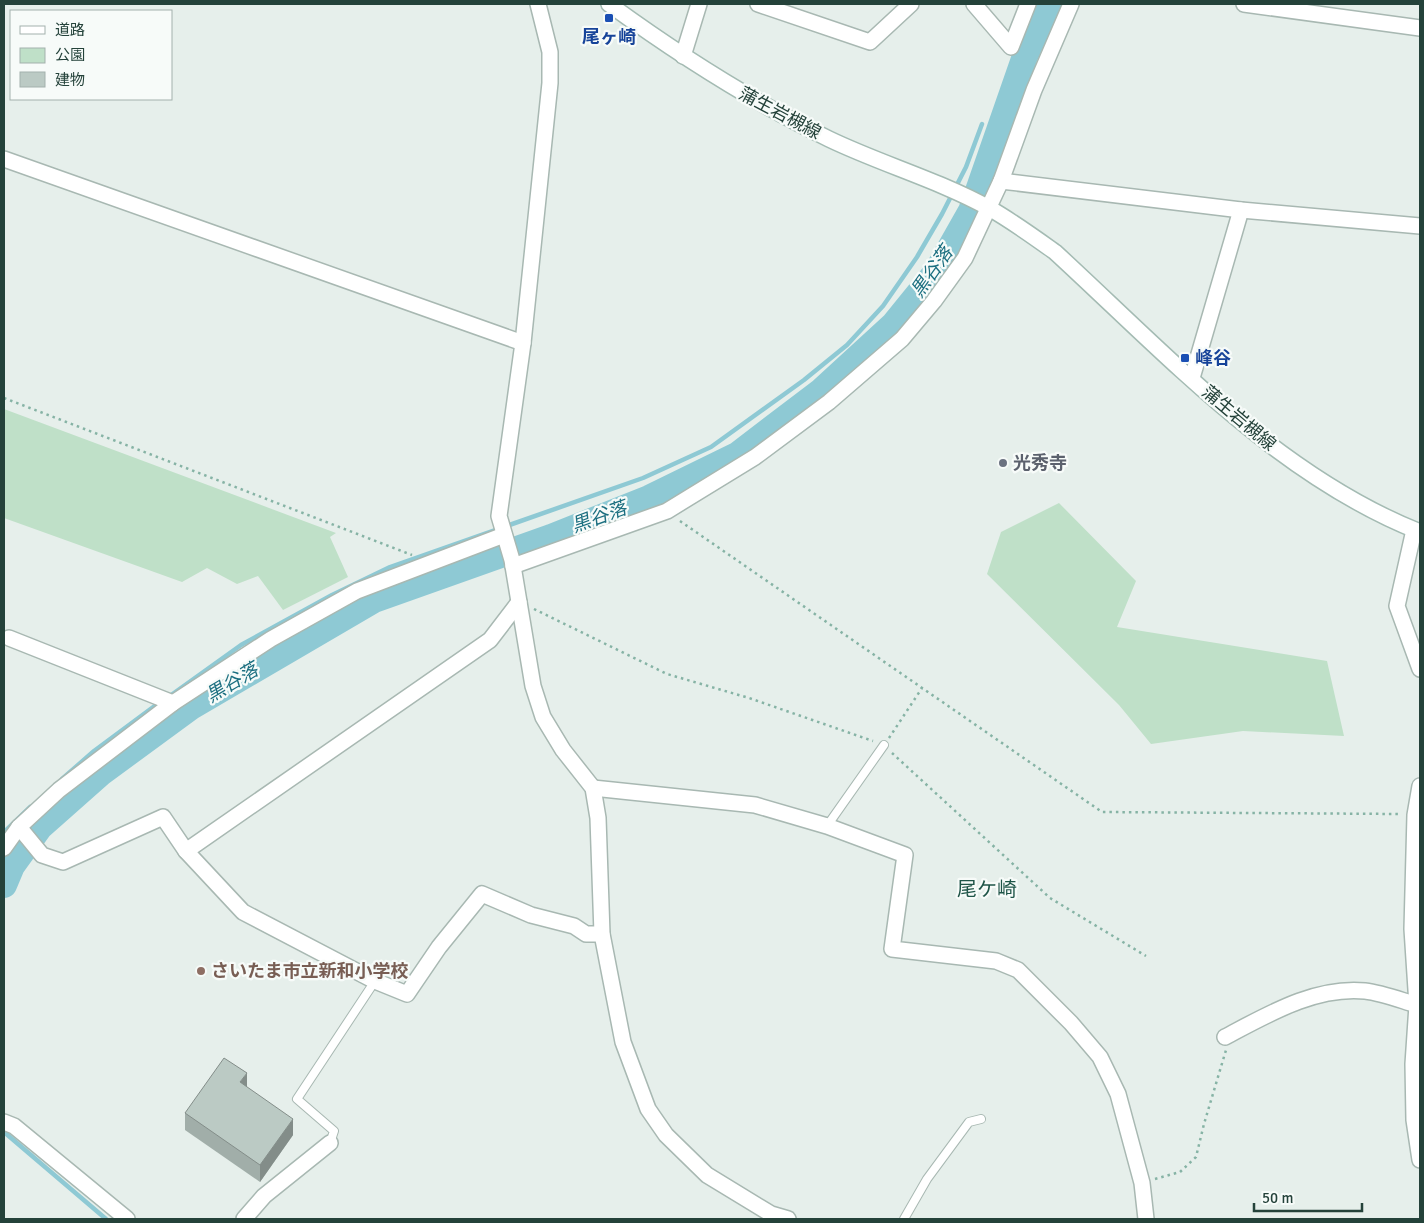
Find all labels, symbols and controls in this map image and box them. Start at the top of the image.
legend [10,10,172,100]
marker: 尾ヶ崎 [603,12,615,24]
text: 道路 [55,21,85,39]
place label: 尾ヶ崎 [582,26,636,48]
text: 公園 [55,46,85,64]
text: 建物 [55,71,85,89]
street label: 蒲生岩槻線 [735,82,825,144]
water label: 黒谷落 [906,239,960,302]
place label: 峰谷 [1195,347,1231,369]
marker: 峰谷 [1179,352,1191,364]
street label: 蒲生岩槻線 [1197,381,1281,455]
place label: 光秀寺 [1013,452,1067,474]
marker: 光秀寺 [997,457,1009,469]
water label: 黒谷落 [568,495,633,538]
water label: 黒谷落 [201,656,265,708]
district label: 尾ケ崎 [957,877,1017,902]
place label: さいたま市立新和小学校 [211,960,408,982]
marker: さいたま市立新和小学校 [195,965,207,977]
scale bar [1254,1180,1362,1212]
text: 50 m [1262,1189,1293,1207]

